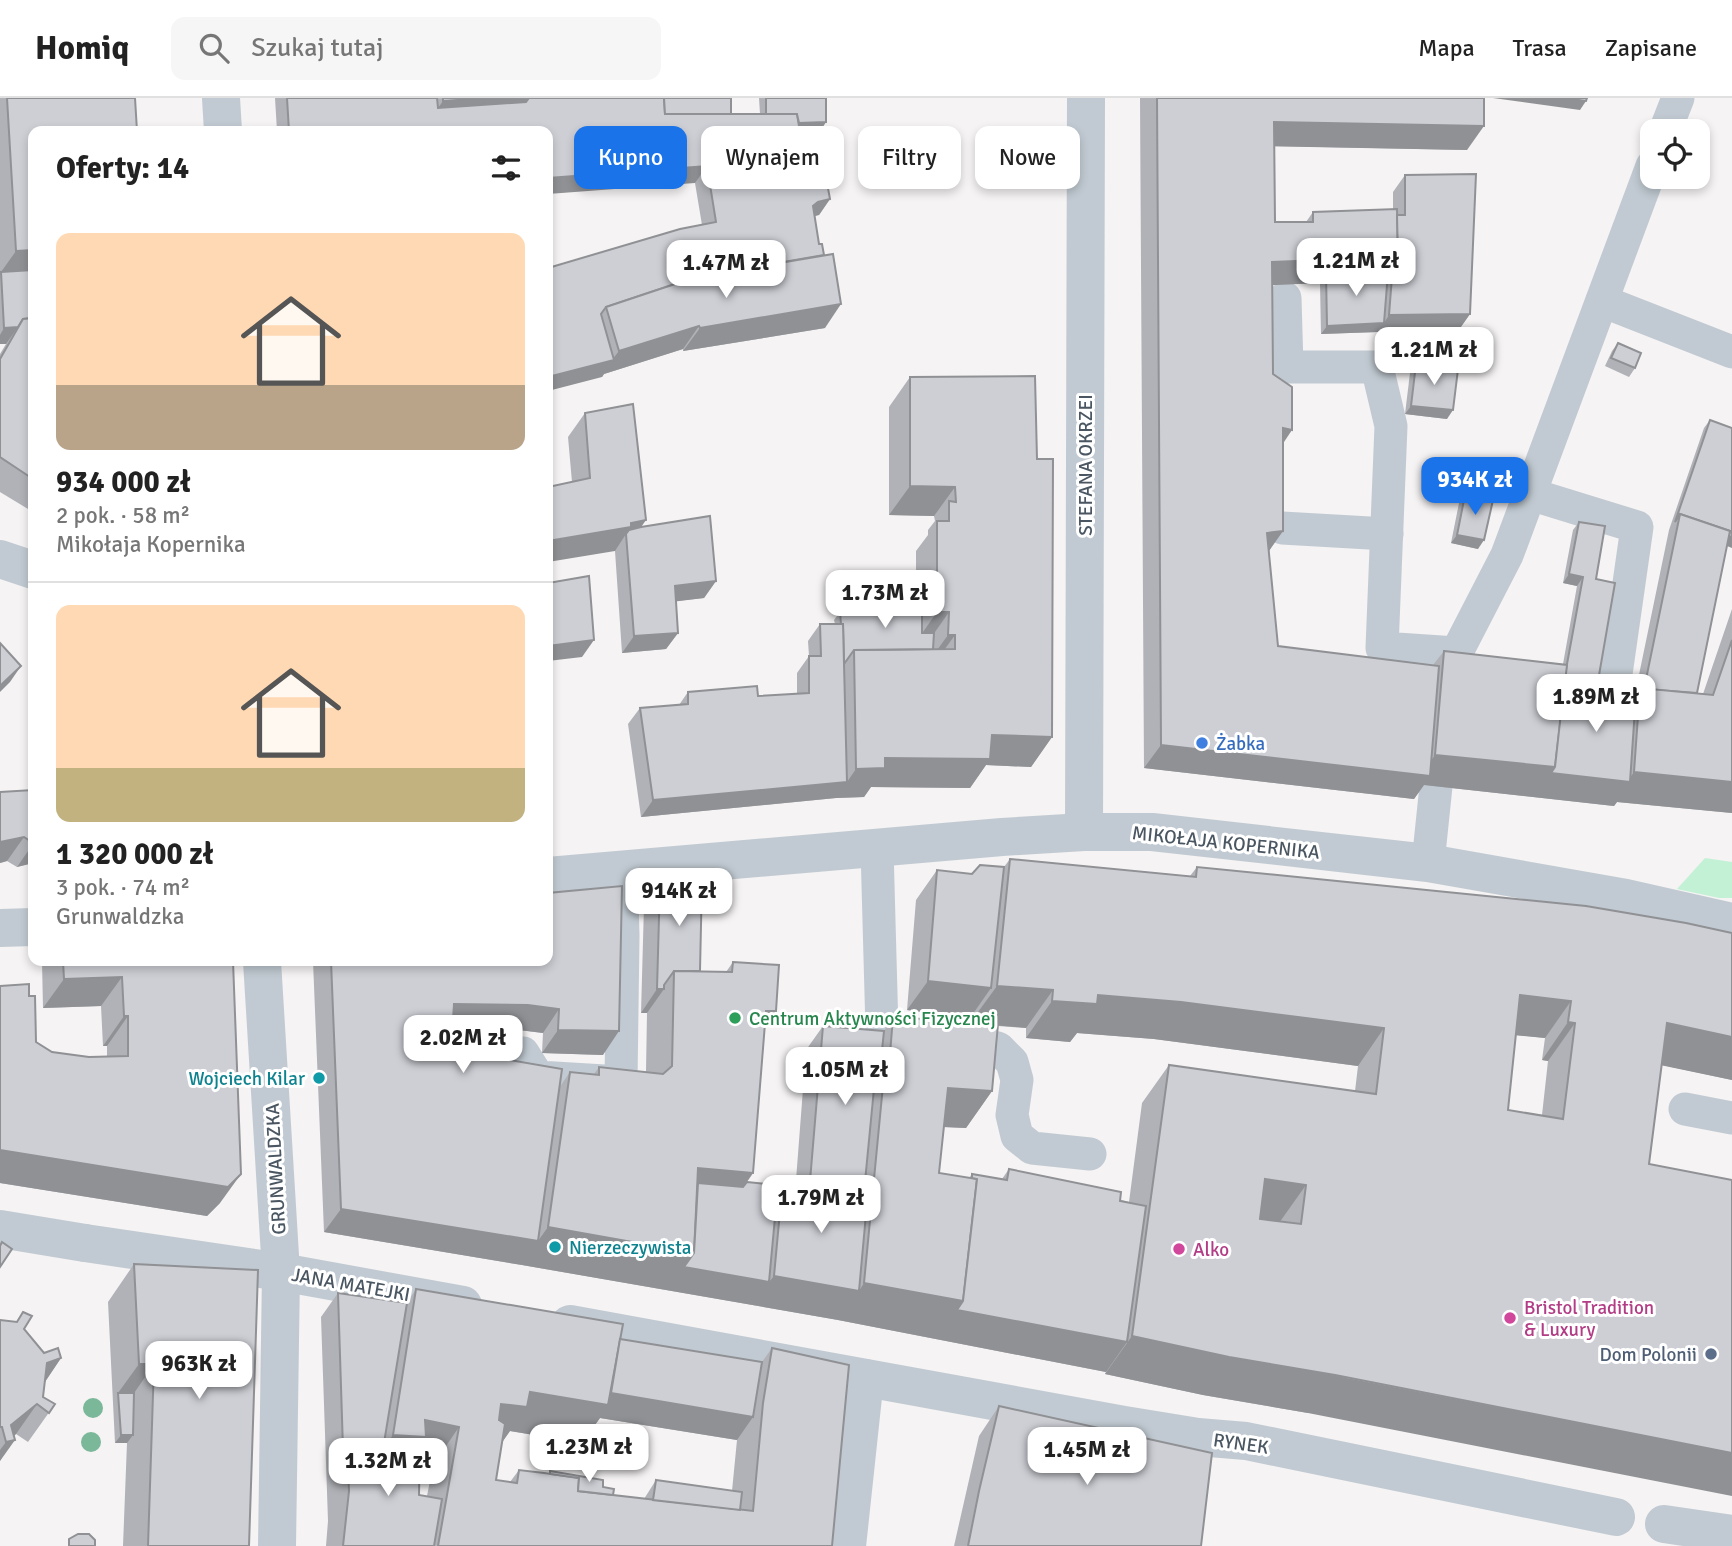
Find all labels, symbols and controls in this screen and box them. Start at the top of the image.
search box [171,17,661,80]
text: Homiq [35,28,129,69]
icon: search [195,29,233,67]
text: Szukaj tutaj [251,32,383,64]
text: Mapa [1418,33,1475,63]
text: Trasa [1513,33,1567,63]
text: Zapisane [1605,33,1697,63]
map controls [1640,119,1710,189]
button: locate [1640,119,1710,189]
chip: Kupno [574,126,687,189]
chip: Wynajem [701,126,844,189]
chip: Filtry [858,126,961,189]
chip: Nowe [975,126,1080,189]
icon: filters [487,149,525,187]
text: Oferty: 14 [56,150,189,187]
pin: 1.21M zł [1284,238,1428,298]
pin: 1.47M zł [654,240,798,300]
text: 1.21M zł [1313,246,1399,275]
text: 1.47M zł [683,248,769,277]
icon: home [228,278,354,404]
pin: 1.21M zł [1362,328,1506,387]
text: 1.21M zł [1391,335,1477,364]
street label: STEFANA OKRZEI [1074,394,1098,536]
pin: 934K zł [1410,458,1540,517]
text: 934 000 zł [56,464,191,501]
text: 934K zł [1437,465,1513,494]
text: 2 pok. · 58 m² [56,501,190,530]
text: Mikołaja Kopernika [56,530,246,559]
pin: 1.73M zł [813,570,957,630]
text: 1.73M zł [842,578,928,607]
icon: home [228,650,354,776]
pin: 1.89M zł [1524,674,1668,734]
text: 1.89M zł [1553,682,1639,711]
place label: Żabka [1216,732,1265,756]
marker: Żabka [1194,735,1210,751]
street label: MIKOŁAJA KOPERNIKA [1131,821,1321,865]
text: 1 320 000 zł [56,836,214,873]
pin: 914K zł [614,868,744,928]
text: 3 pok. · 74 m² [56,873,190,902]
text: 914K zł [641,876,717,905]
text: Grunwaldzka [56,902,184,931]
place label: Centrum Aktywności Fizycznej [749,1007,996,1031]
marker: Centrum Aktywności Fizycznej [727,1010,743,1026]
pin: 2.02M zł [391,1016,535,1075]
text: 2.02M zł [420,1023,506,1052]
pin: 1.05M zł [773,1048,917,1107]
text: 1.05M zł [802,1055,888,1084]
place label: Wojciech Kilar [188,1067,305,1091]
marker: Wojciech Kilar [311,1070,327,1086]
street label: GRUNWALDZKA [261,1102,291,1235]
pin: 1.79M zł [749,1176,893,1235]
text: 1.79M zł [778,1183,864,1212]
place label: Nierzeczywista [569,1236,691,1260]
place label: Alko [1193,1238,1229,1262]
marker: Nierzeczywista [547,1239,563,1255]
marker: Alko [1171,1241,1187,1257]
street label: JANA MATEJKI [290,1263,412,1307]
place label: Bristol Tradition & Luxury [1524,1296,1654,1342]
marker: Bristol Tradition & Luxury [1502,1310,1518,1326]
pin: 963K zł [134,1342,264,1401]
place label: Dom Polonii [1599,1343,1697,1367]
marker: Dom Polonii [1703,1346,1719,1362]
text: 963K zł [161,1349,237,1378]
pin: 1.23M zł [517,1424,661,1484]
pin: 1.45M zł [1015,1428,1159,1487]
street label: RYNEK [1212,1428,1271,1460]
text: 1.23M zł [546,1432,632,1461]
text: 1.45M zł [1044,1435,1130,1464]
pin: 1.32M zł [316,1438,460,1498]
text: 1.32M zł [345,1446,431,1475]

